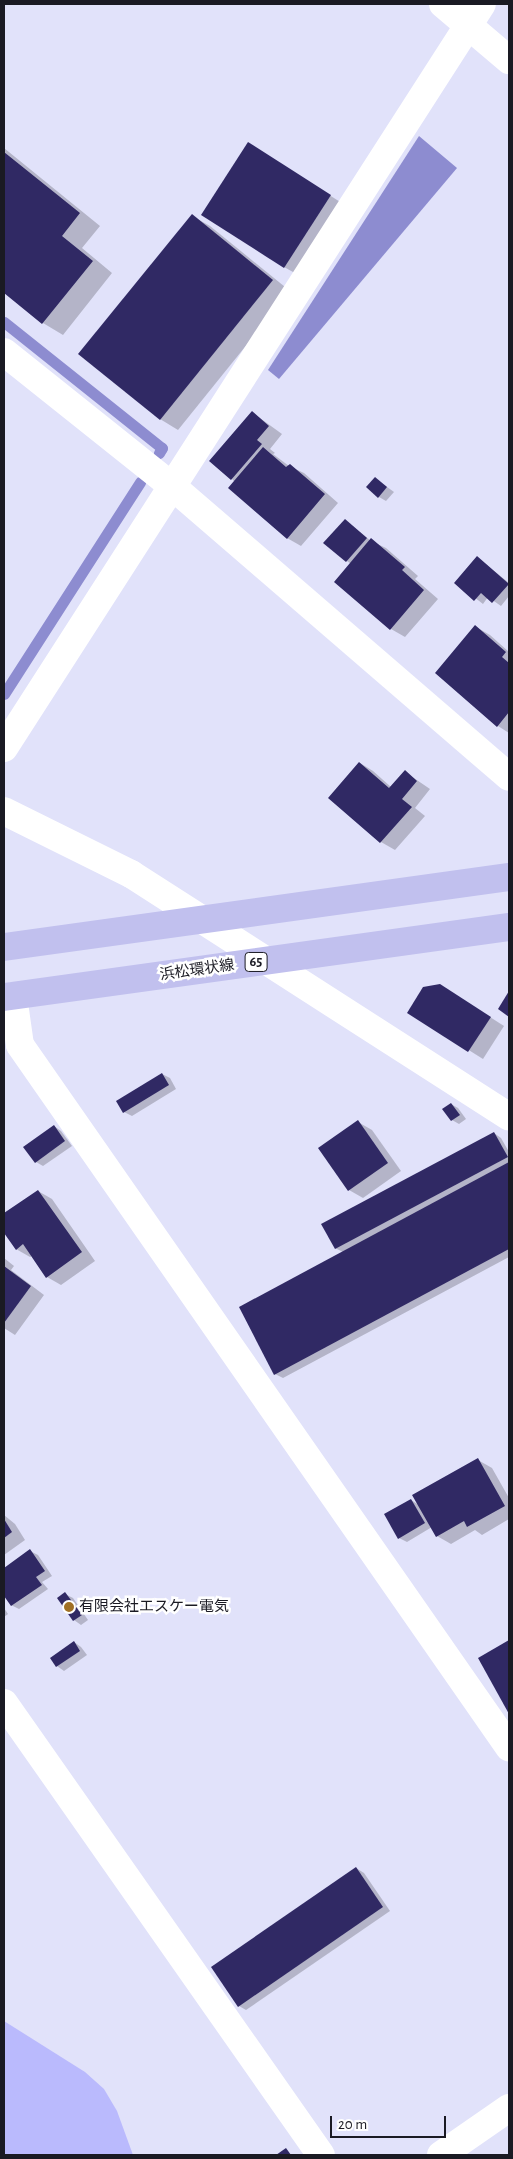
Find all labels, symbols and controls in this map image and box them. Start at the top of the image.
road number: 65 [244,950,268,974]
street label: 浜松環状線 [159,956,235,984]
place label: 有限会社エスケー電気 [79,1598,229,1616]
marker: 有限会社エスケー電気 [63,1601,75,1613]
scale bar [333,2106,449,2138]
text: 20 m [338,2117,367,2132]

